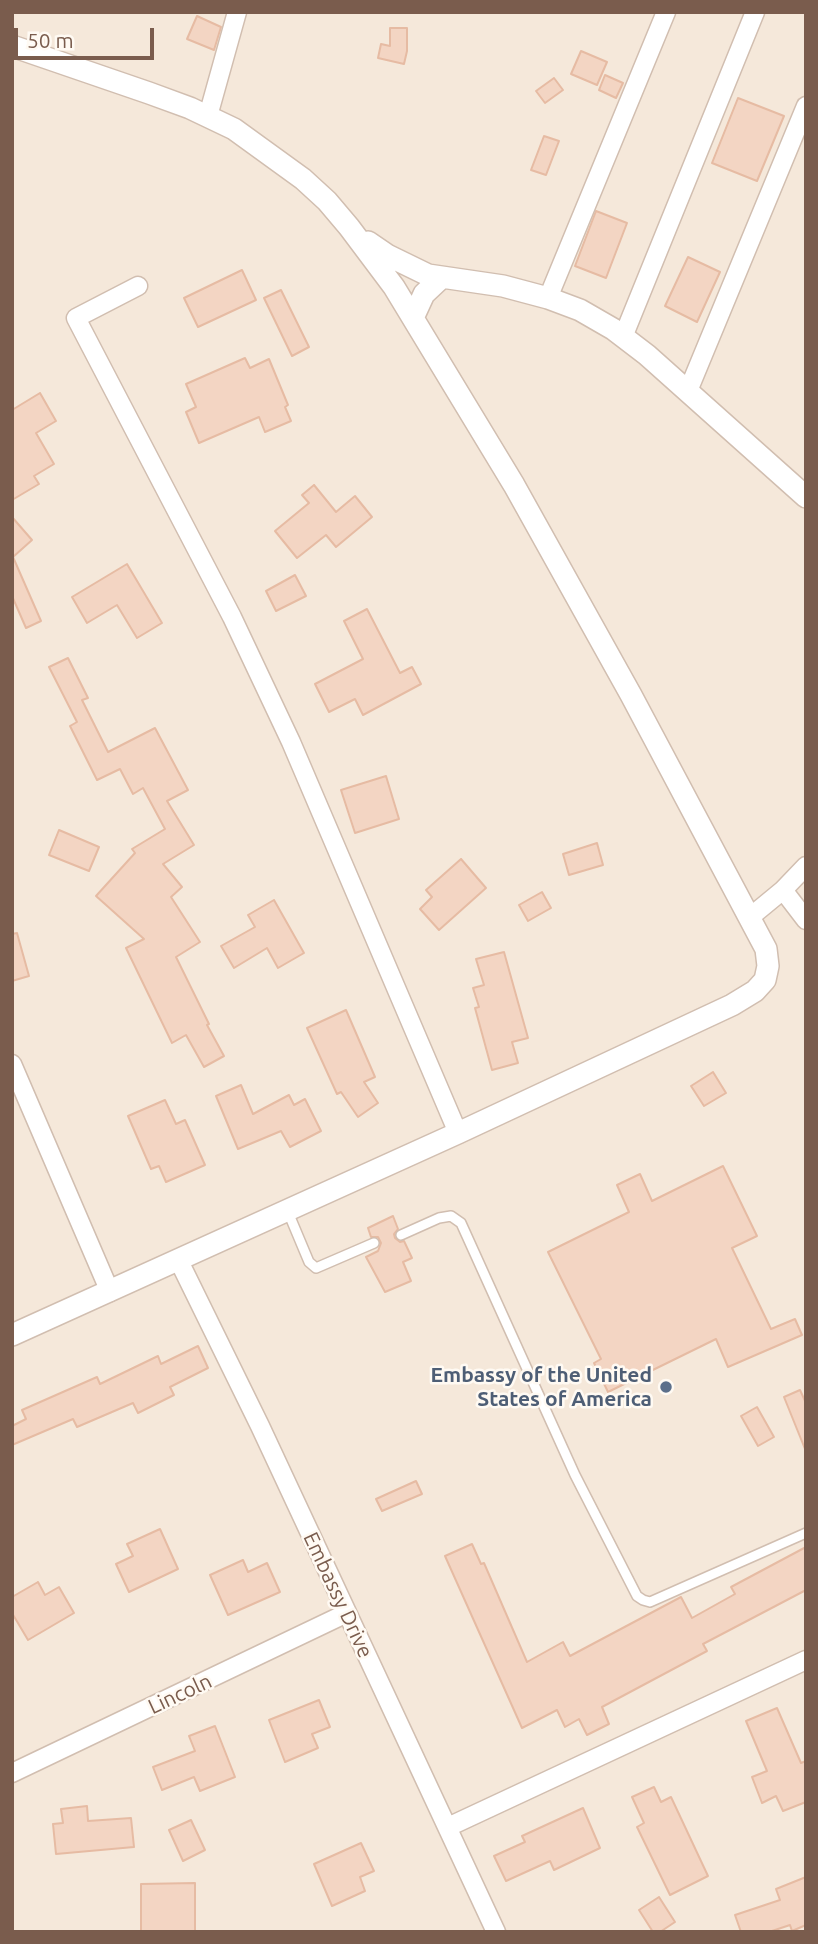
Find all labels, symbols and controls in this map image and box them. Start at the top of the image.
scale bar [18,14,158,58]
text: 50 m [27,28,74,52]
place label: Embassy of the United States of America [431,1362,652,1412]
marker: Embassy of the United States of America [658,1379,674,1395]
street label: Embassy Drive [298,1528,378,1662]
street label: Lincoln [144,1668,216,1720]

